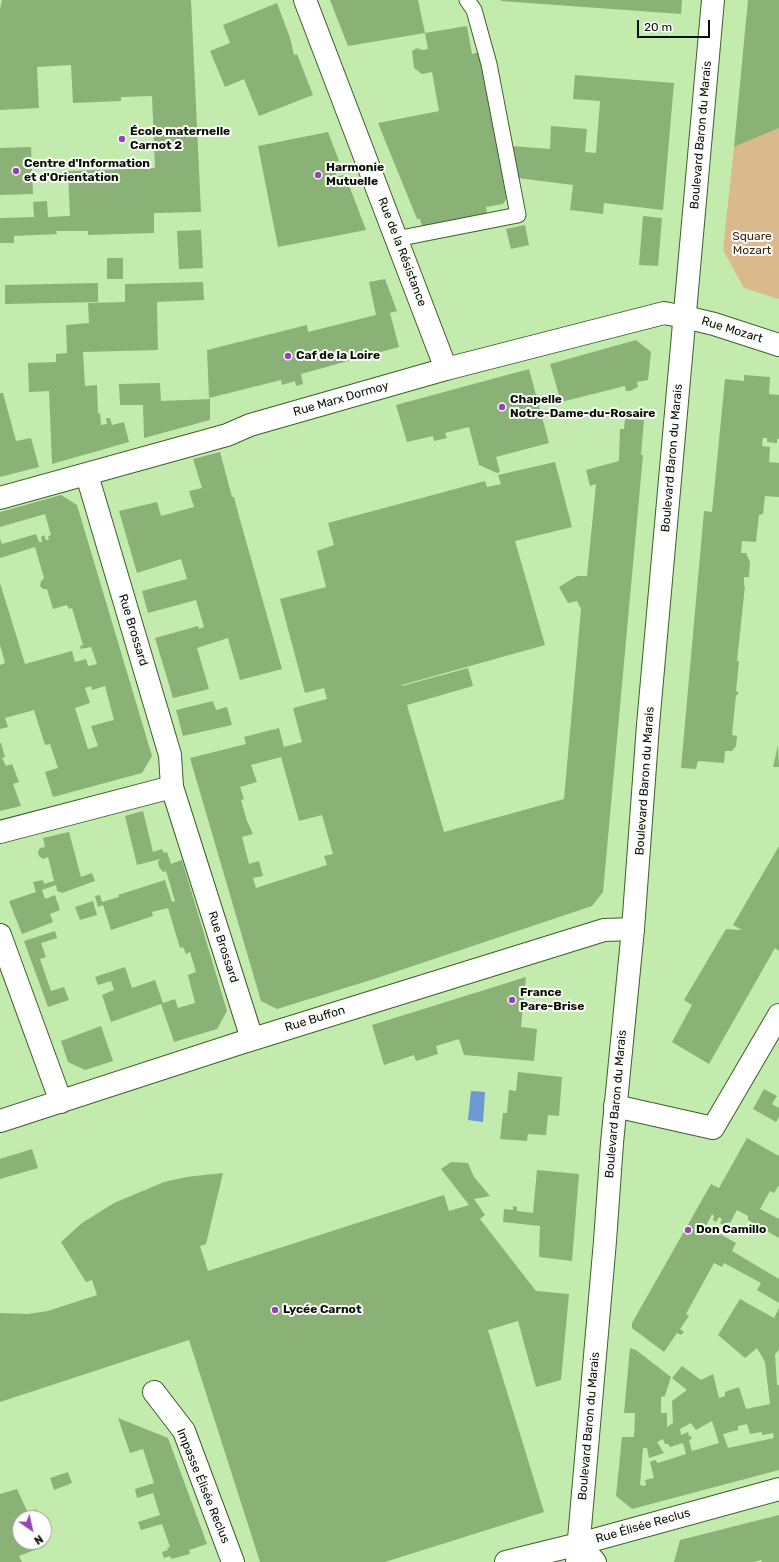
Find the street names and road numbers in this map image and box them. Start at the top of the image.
street label: Boulevard Baron du Marais [687,60,715,210]
street label: Rue de la Résistance [375,195,429,309]
street label: Rue Mozart [700,314,764,346]
street label: Rue Marx Dormoy [292,379,390,419]
street label: Boulevard Baron du Marais [658,383,686,533]
street label: Rue Brossard [115,592,151,668]
street label: Boulevard Baron du Marais [633,706,657,856]
street label: Rue Brossard [205,909,241,985]
street label: Rue Buffon [283,1003,347,1035]
street label: Boulevard Baron du Marais [602,1029,630,1179]
street label: Boulevard Baron du Marais [575,1351,603,1501]
street label: Impasse Élisée Reclus [173,1426,233,1546]
street label: Rue Élisée Reclus [594,1506,692,1546]

